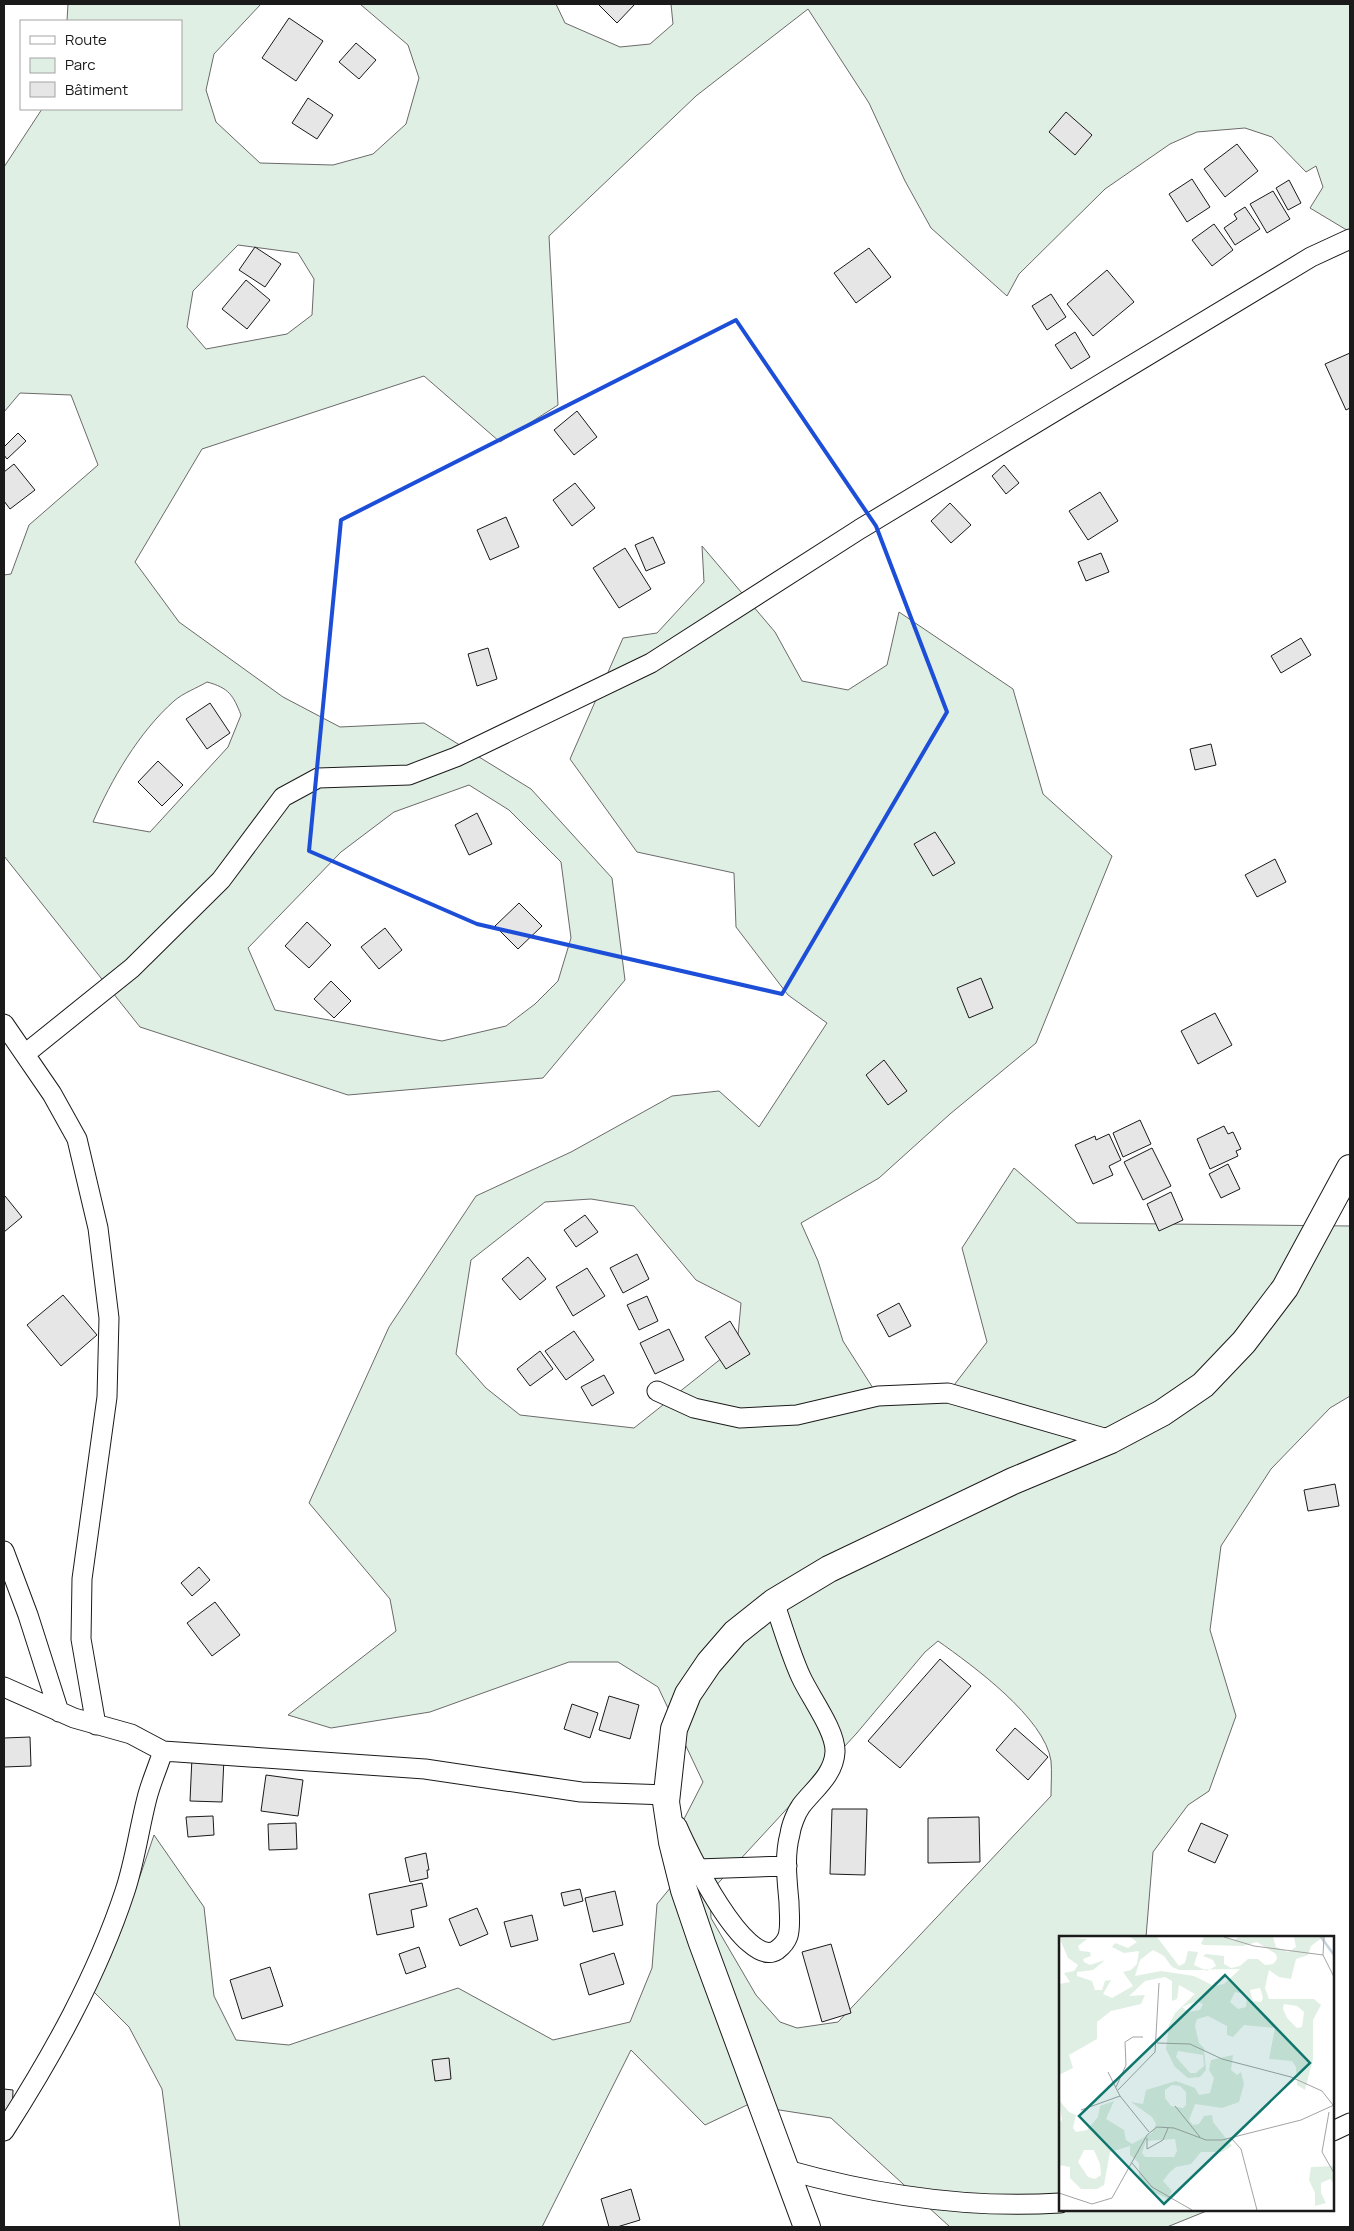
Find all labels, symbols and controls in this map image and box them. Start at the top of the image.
legend [20,20,182,110]
text: Route [65,29,107,50]
text: Parc [65,54,96,75]
text: Bâtiment [65,79,128,100]
inset map [1059,1936,1334,2211]

